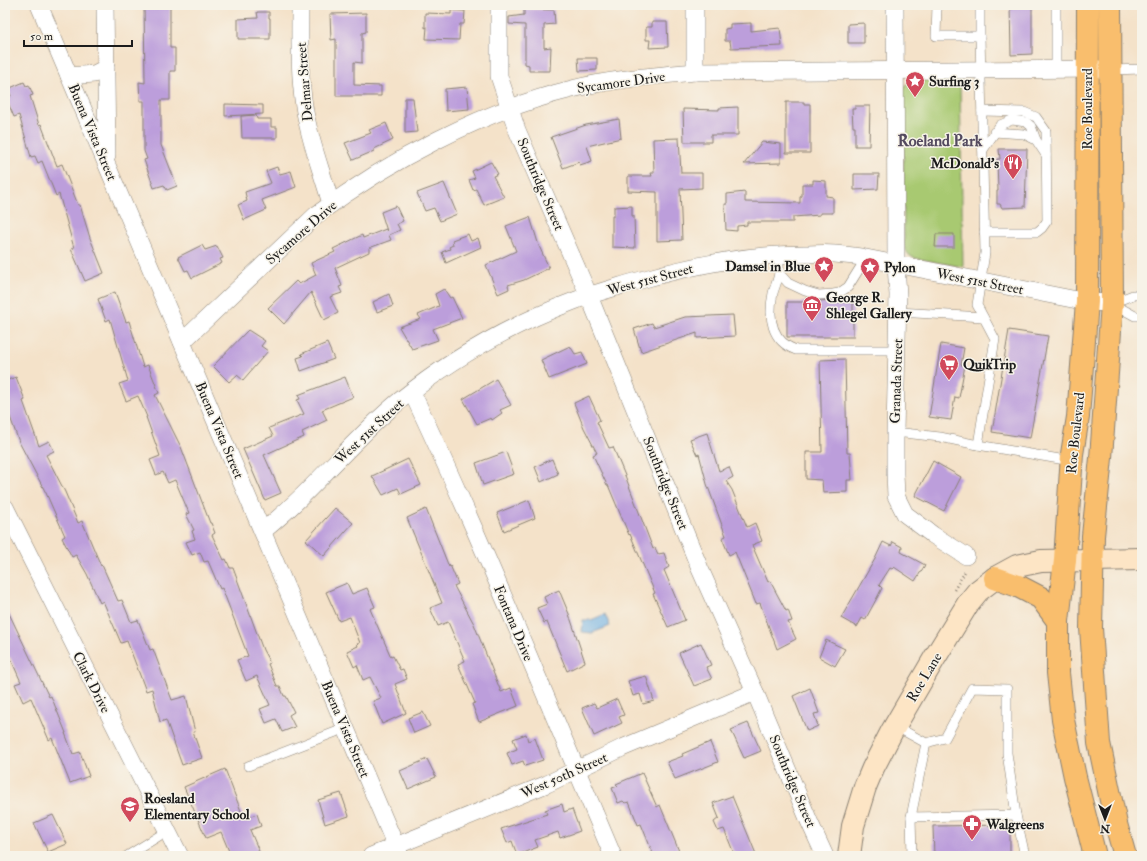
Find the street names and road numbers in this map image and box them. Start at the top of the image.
street label: Delmar Street [293,41,316,122]
street label: Sycamore Drive [576,68,666,98]
street label: Roe Boulevard [1079,68,1096,150]
street label: Buena Vista Street [64,81,121,184]
street label: Southridge Street [513,135,568,233]
street label: Sycamore Drive [262,197,341,269]
street label: West 51st Street [604,260,695,299]
street label: West 51st Street [934,265,1025,298]
street label: Granada Street [887,338,906,424]
street label: Buena Vista Street [191,379,248,482]
street label: Roe Boulevard [1063,391,1088,475]
street label: West 51st Street [331,395,408,468]
street label: Southridge Street [639,434,692,533]
street label: Fontana Drive [490,583,537,664]
street label: Clark Drive [69,649,114,716]
street label: Roe Lane [903,649,946,705]
street label: Buena Vista Street [317,678,374,781]
street label: Southridge Street [765,732,820,830]
street label: West 50th Street [517,749,611,803]

